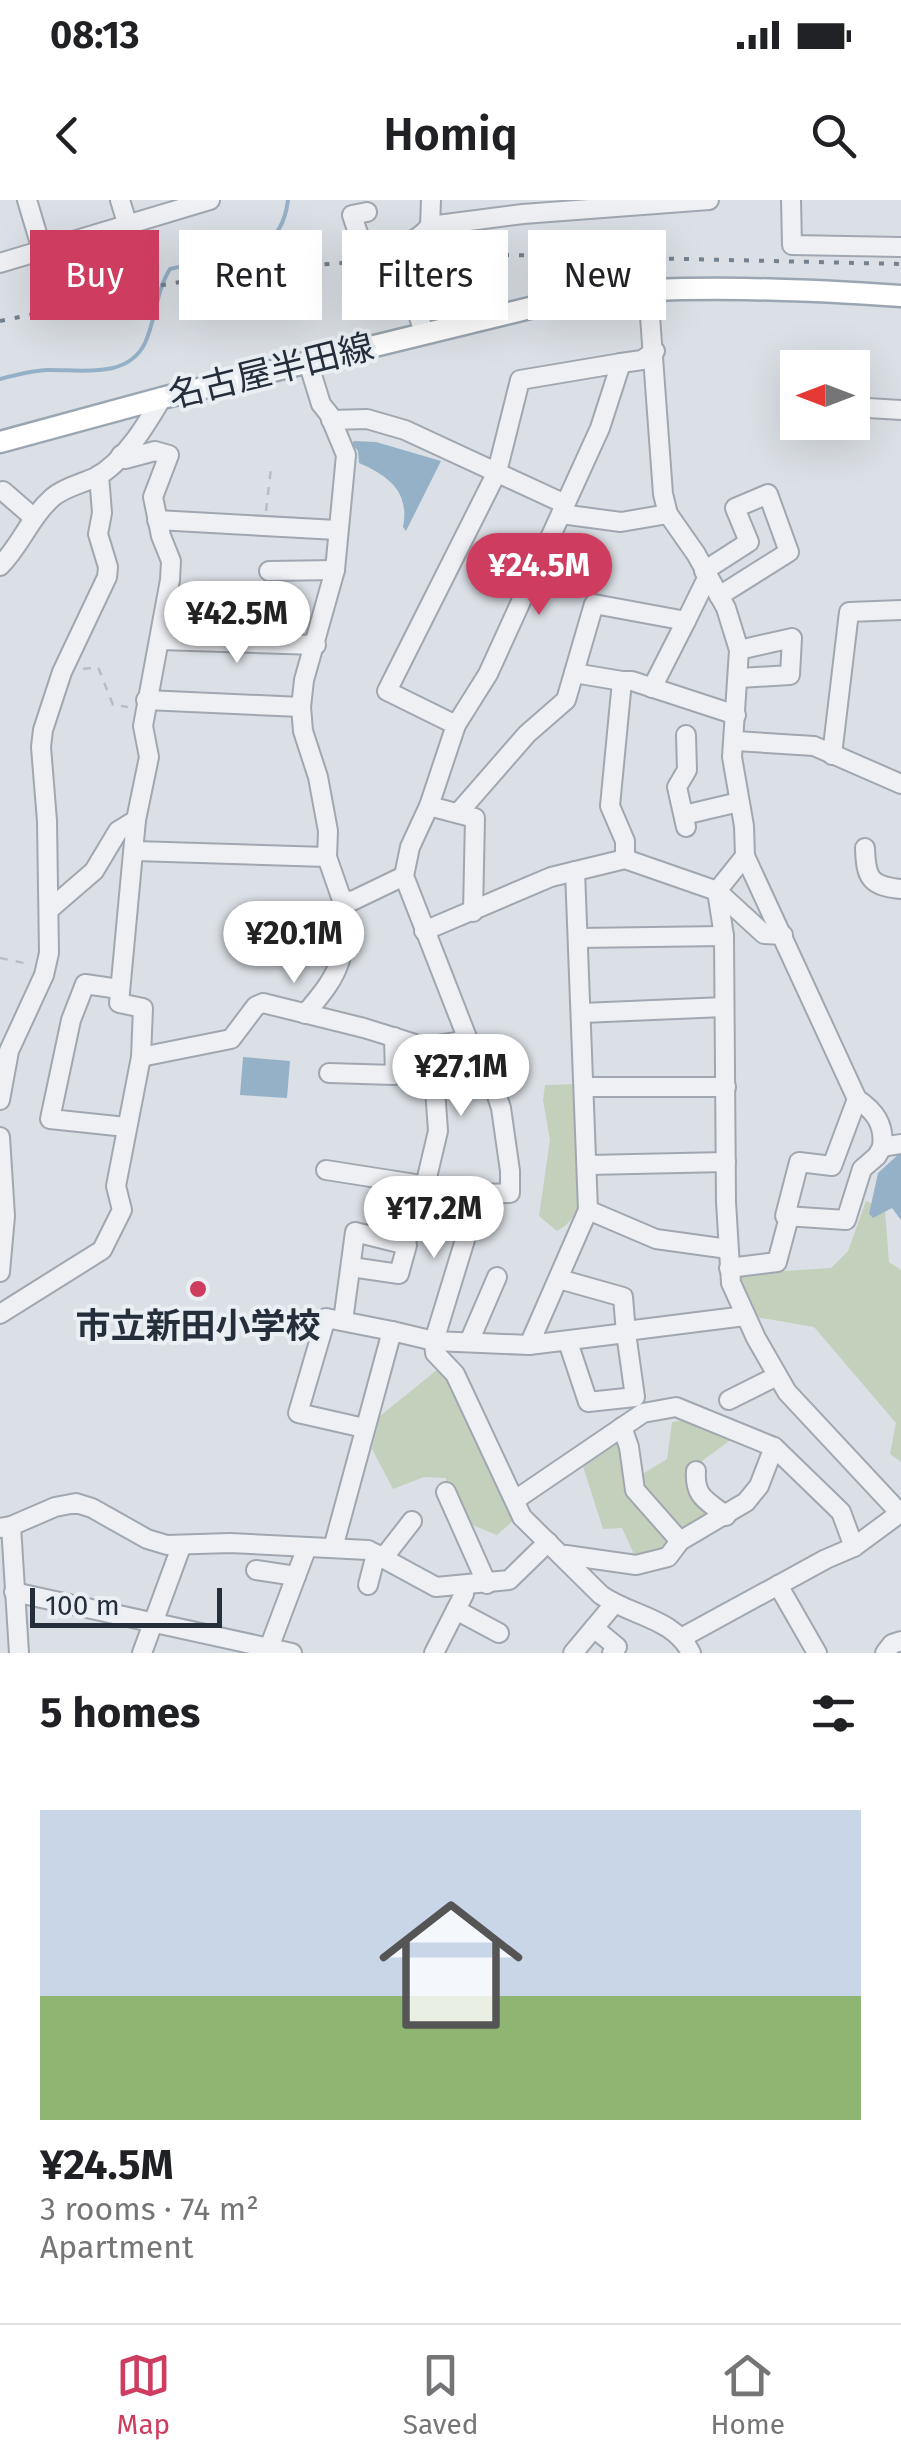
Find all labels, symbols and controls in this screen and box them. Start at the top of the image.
text: 08:13 [50,12,140,58]
icon: back [40,108,95,163]
text: Homiq [383,108,518,162]
icon: search [806,108,861,163]
chip: Buy [30,230,159,320]
chip: Rent [179,230,322,320]
chip: Filters [342,230,508,320]
chip: New [528,230,666,320]
street label: 名古屋半田線 [164,325,378,417]
north arrow [780,350,870,440]
map controls [780,350,870,440]
pin: ¥24.5M [458,533,620,618]
text: ¥24.5M [488,546,590,584]
pin: ¥42.5M [156,581,318,666]
text: ¥42.5M [186,594,288,632]
pin: ¥20.1M [213,901,375,986]
text: ¥20.1M [245,914,343,952]
pin: ¥27.1M [380,1034,542,1119]
text: ¥27.1M [414,1047,508,1085]
pin: ¥17.2M [353,1176,515,1261]
text: ¥17.2M [386,1189,482,1227]
marker: 市立新田小学校 [187,1278,209,1300]
place label: 市立新田小学校 [75,1305,321,1347]
scale bar [30,1583,222,1628]
text: 100 m [45,1589,120,1622]
icon: filters [806,1686,861,1741]
text: 5 homes [40,1688,200,1738]
icon: home [361,1875,541,2055]
text: ¥24.5M [40,2140,173,2190]
text: 3 rooms · 74 m² [40,2190,259,2228]
text: Apartment [40,2228,194,2266]
tab: Map [116,2348,171,2441]
tab: Saved [403,2348,479,2441]
tab: Home [710,2348,785,2441]

